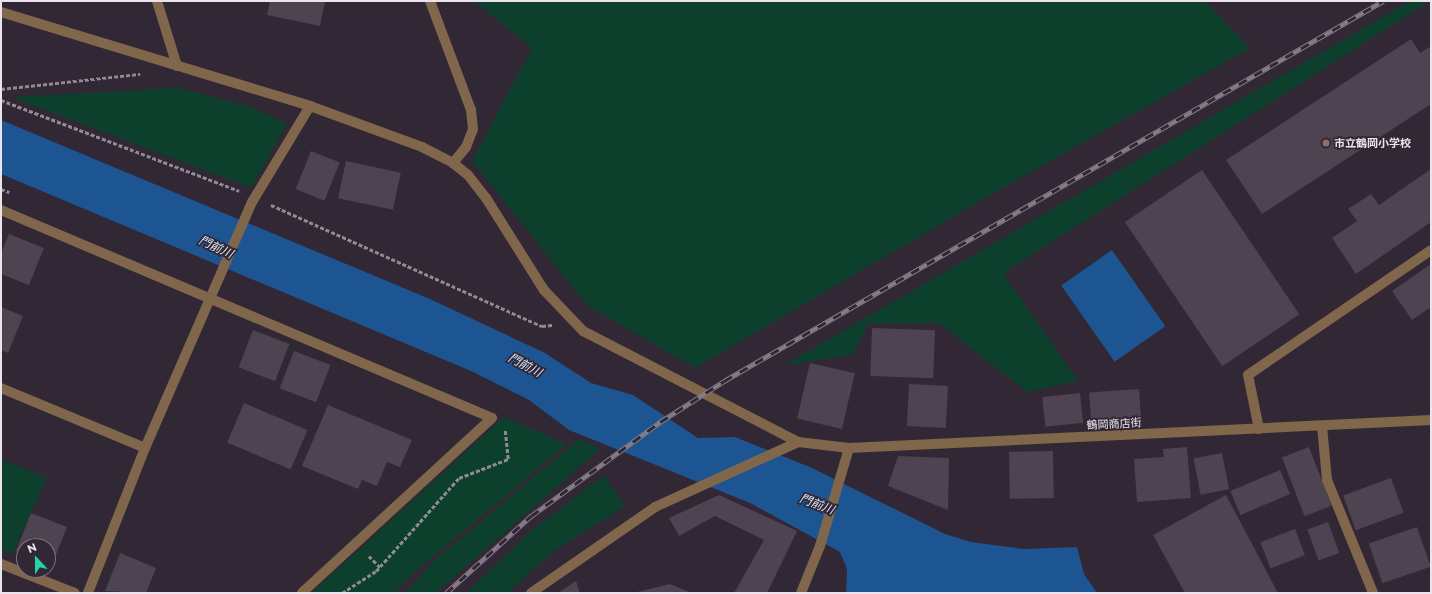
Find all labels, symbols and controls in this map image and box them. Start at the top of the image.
place label: 市立鶴岡小学校 [1334,136,1411,150]
marker: 市立鶴岡小学校 [1321,138,1331,148]
water label: 門前川 [197,233,235,261]
water label: 門前川 [506,350,544,380]
street label: 鶴岡商店街 [1086,416,1142,432]
water label: 門前川 [798,491,836,517]
north arrow [16,538,56,578]
text: N [25,540,39,556]

